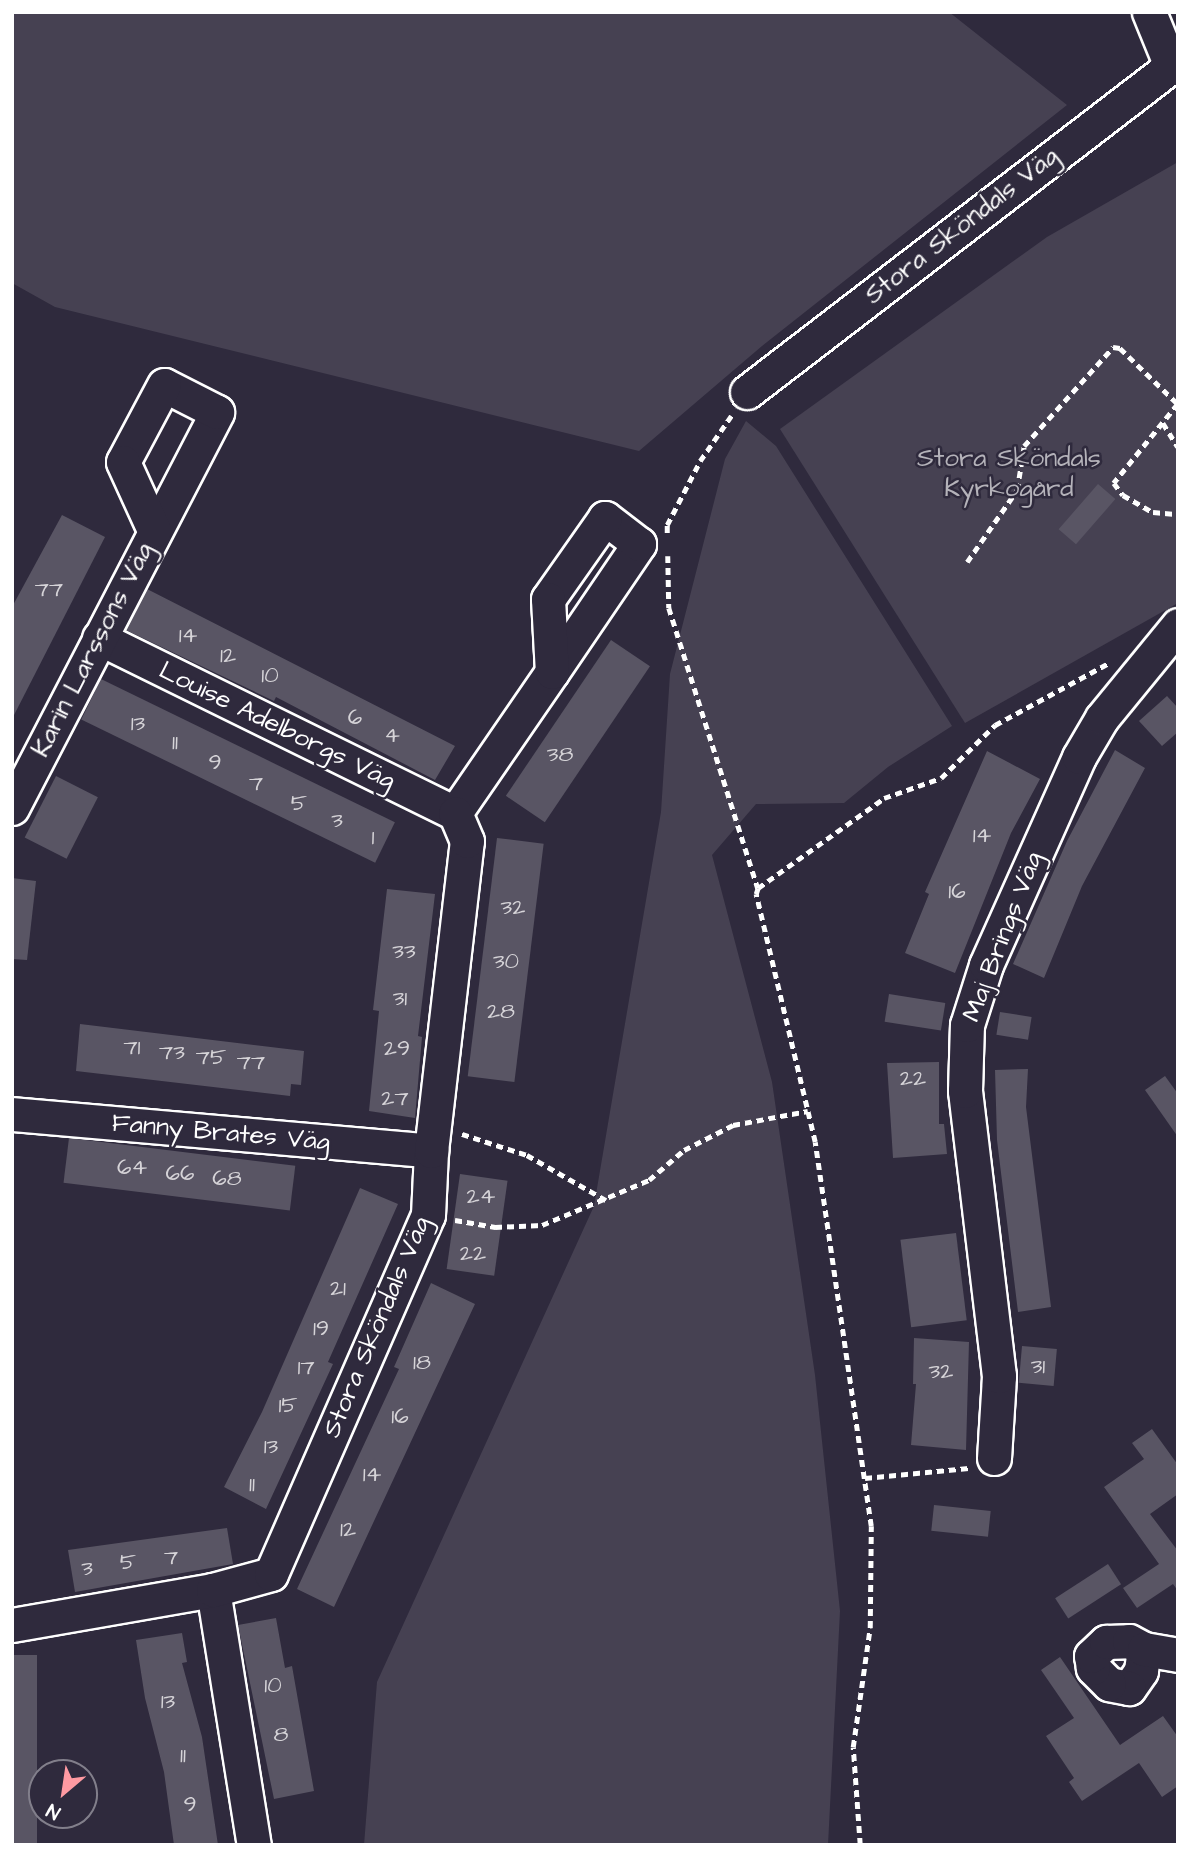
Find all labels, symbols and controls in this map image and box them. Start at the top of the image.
street label: Stora Sköndals Väg [859,141,1065,311]
park label: Stora Sköndals Kyrkogård [917,443,1101,504]
street label: Karin Larssons Väg [25,538,161,762]
house number: 77 [35,575,63,603]
house number: 14 [179,621,197,649]
house number: 12 [220,641,236,669]
street label: Louise Adelborgs Väg [154,655,400,797]
house number: 10 [261,661,279,689]
house number: 6 [348,703,362,731]
house number: 13 [131,709,145,737]
house number: 4 [384,721,400,749]
house number: 11 [172,728,178,756]
house number: 38 [547,740,573,768]
house number: 9 [208,748,222,776]
house number: 7 [249,769,263,797]
house number: 5 [291,789,307,817]
house number: 3 [331,806,343,834]
house number: 14 [973,821,991,849]
house number: 1 [372,823,374,851]
street label: Maj Brings Väg [956,848,1050,1026]
house number: 16 [948,877,966,905]
house number: 32 [501,893,525,921]
house number: 33 [392,937,416,965]
house number: 30 [493,947,519,975]
house number: 31 [393,984,407,1012]
house number: 28 [487,997,515,1025]
house number: 71 [123,1033,141,1061]
house number: 29 [384,1034,410,1062]
house number: 73 [159,1038,185,1066]
house number: 75 [196,1043,226,1071]
house number: 77 [237,1048,265,1076]
house number: 22 [900,1064,926,1092]
house number: 27 [381,1084,409,1112]
street label: Fanny Brates Väg [111,1108,331,1158]
house number: 64 [117,1153,147,1181]
house number: 66 [166,1159,194,1187]
house number: 68 [212,1164,242,1192]
house number: 24 [467,1182,495,1210]
street label: Stora Sköndals Väg [316,1212,438,1442]
house number: 22 [460,1239,486,1267]
house number: 21 [330,1274,346,1302]
house number: 19 [313,1314,329,1342]
house number: 18 [413,1348,431,1376]
house number: 31 [1031,1352,1045,1380]
house number: 17 [297,1353,315,1381]
house number: 32 [929,1357,953,1385]
house number: 15 [278,1391,298,1419]
house number: 16 [391,1402,409,1430]
house number: 13 [264,1432,278,1460]
house number: 14 [363,1460,381,1488]
house number: 11 [249,1470,255,1498]
house number: 12 [340,1515,356,1543]
house number: 7 [164,1543,178,1571]
house number: 5 [120,1548,136,1576]
house number: 3 [81,1554,93,1582]
house number: 10 [264,1671,282,1699]
house number: 13 [161,1687,175,1715]
house number: 8 [274,1720,288,1748]
house number: 11 [180,1741,186,1769]
north arrow [28,1759,98,1829]
house number: 9 [183,1790,197,1818]
text: N [42,1796,65,1826]

